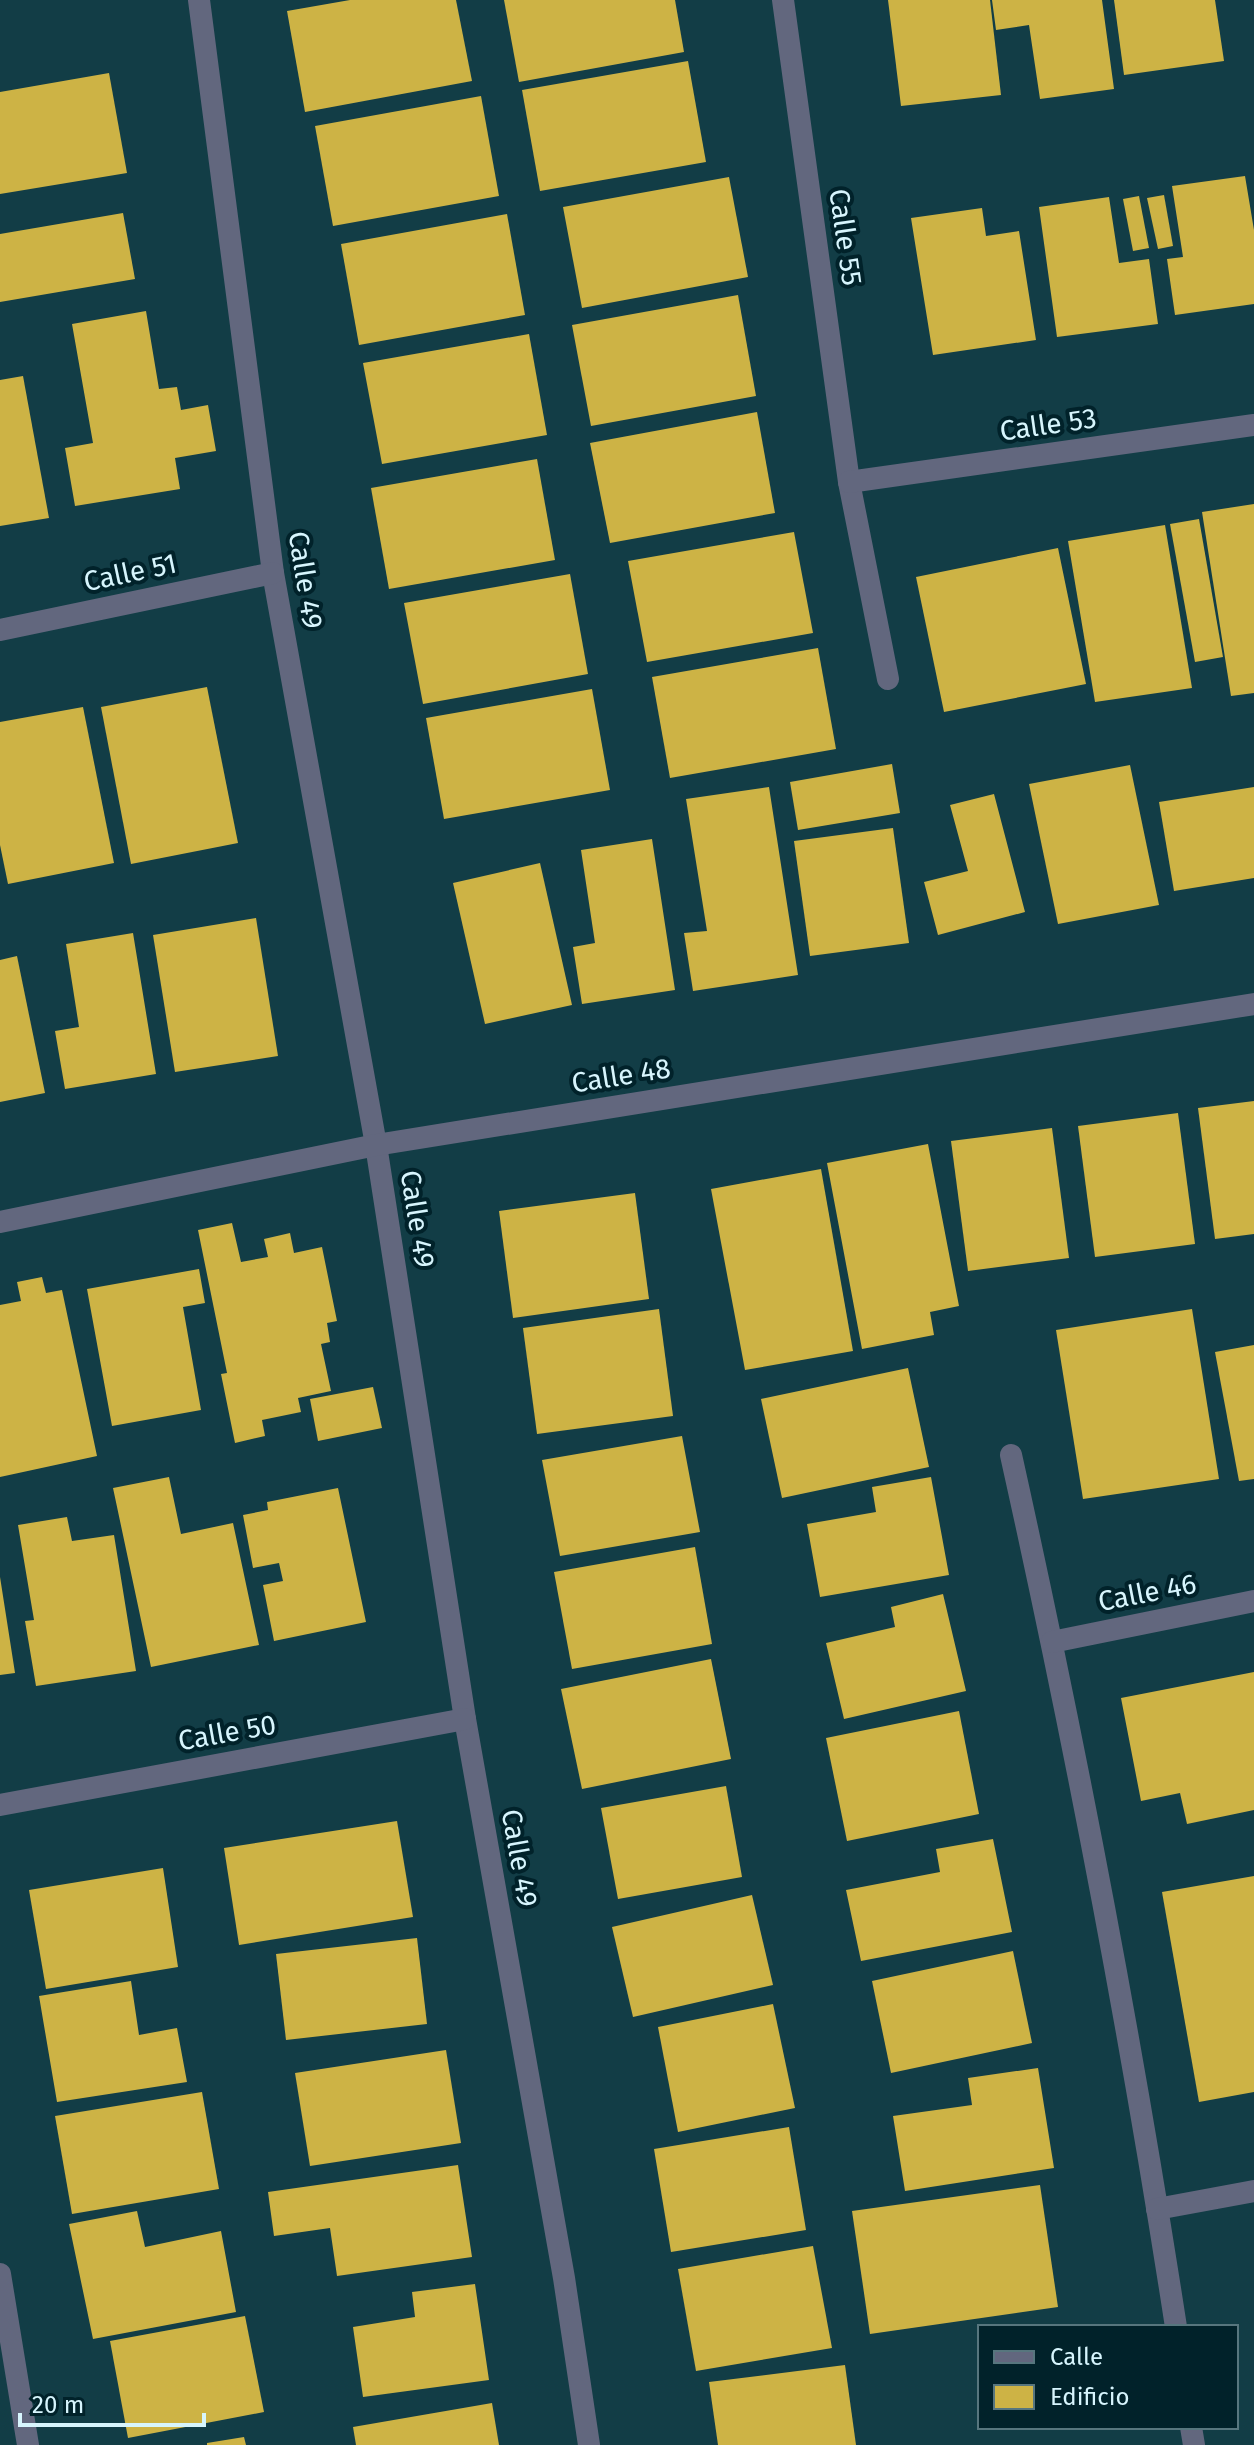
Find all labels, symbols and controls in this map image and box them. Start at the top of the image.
street label: Calle 55 [822,187,869,288]
street label: Calle 53 [998,401,1098,448]
street label: Calle 49 [282,529,329,631]
street label: Calle 51 [81,547,180,598]
street label: Calle 48 [569,1051,673,1100]
street label: Calle 49 [394,1168,441,1270]
street label: Calle 46 [1095,1567,1199,1618]
street label: Calle 50 [175,1708,279,1757]
street label: Calle 49 [495,1807,544,1909]
legend [978,2325,1238,2429]
text: Calle [1050,2343,1103,2371]
scale bar [20,2377,204,2427]
text: Edificio [1050,2383,1130,2411]
text: 20 m [32,2391,84,2419]

